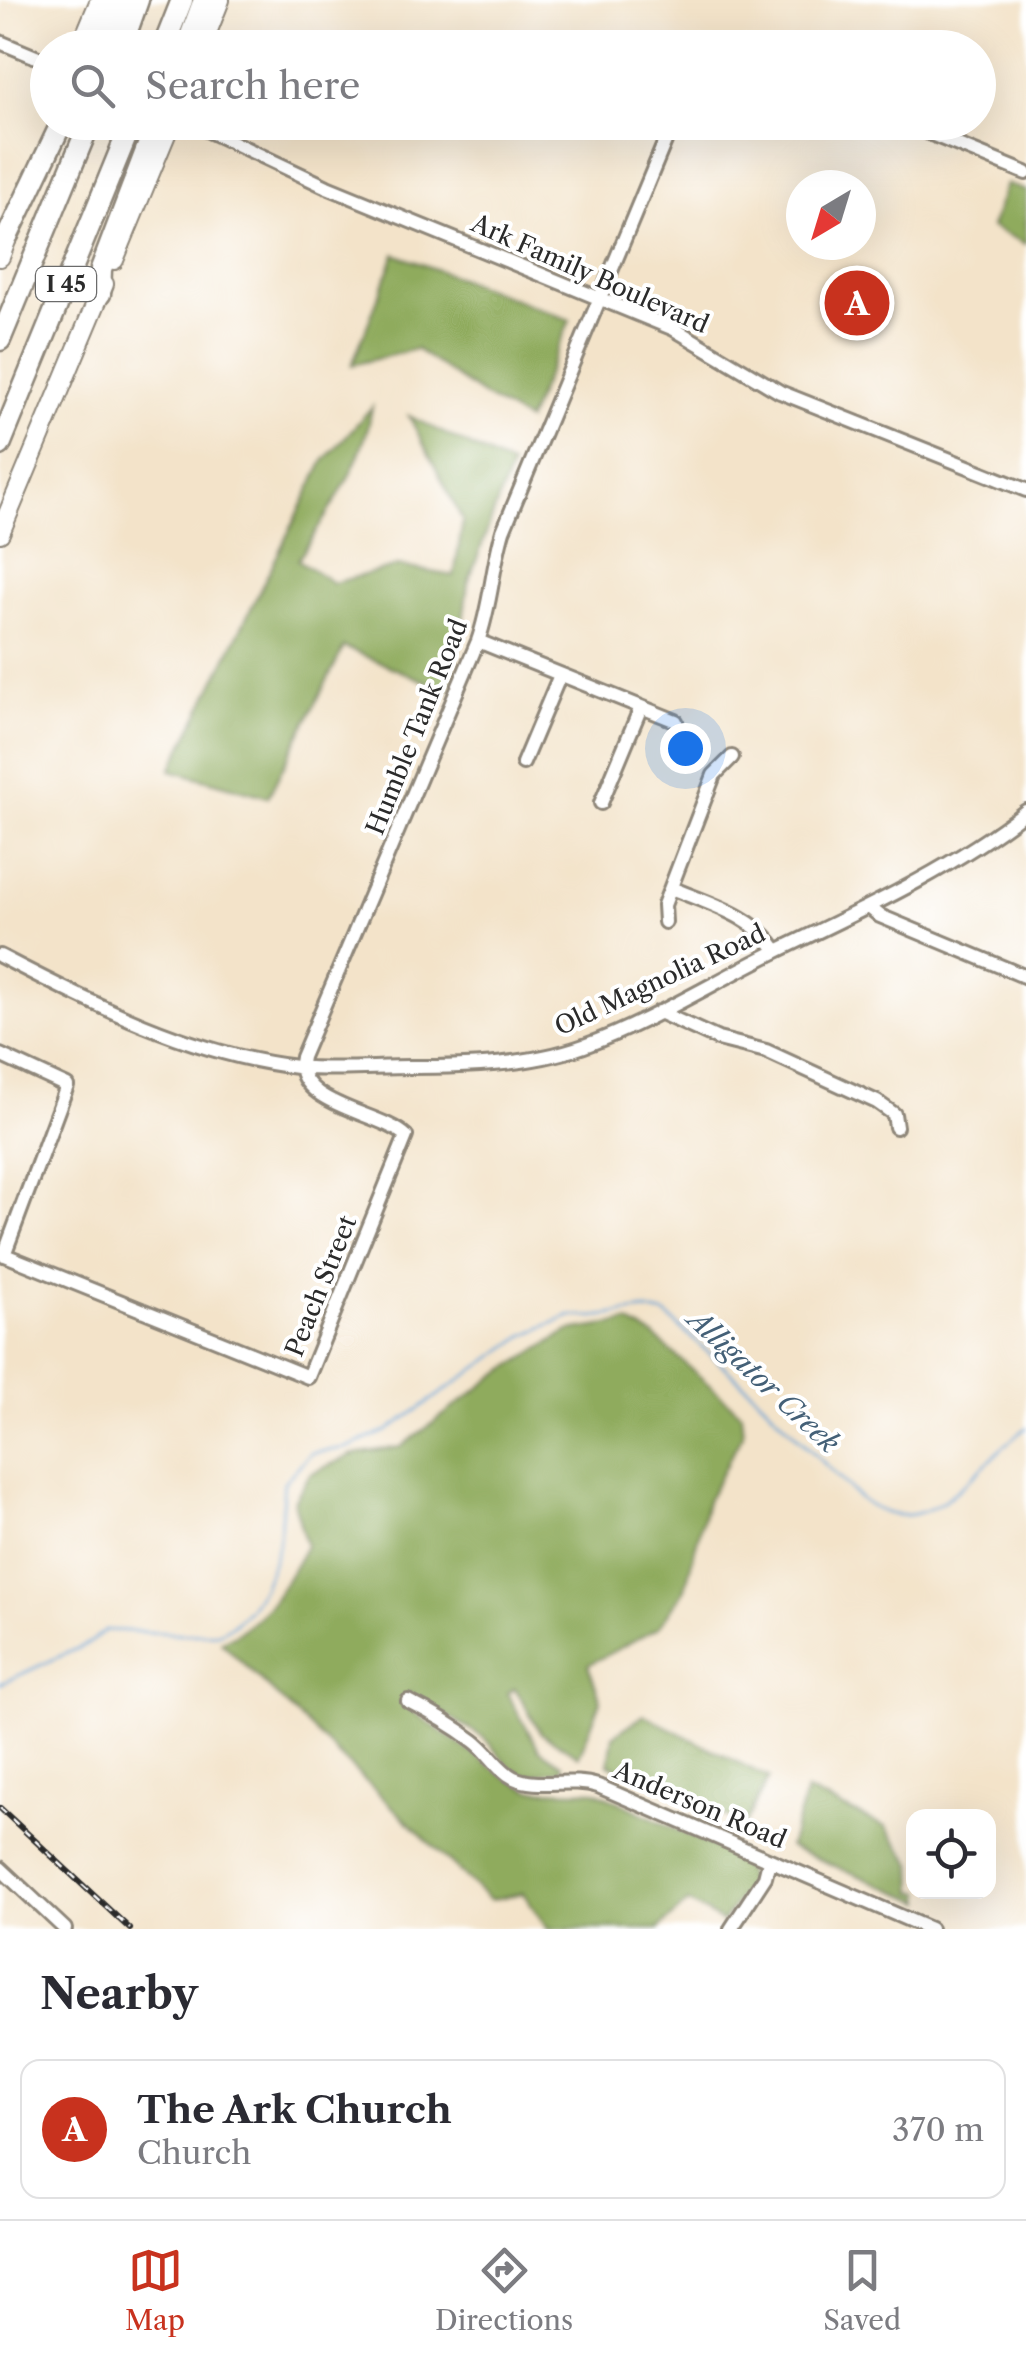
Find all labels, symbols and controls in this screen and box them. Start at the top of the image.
search box [30,30,996,140]
icon: search [65,58,120,113]
text: Search here [145,62,360,109]
north arrow [786,170,876,260]
street label: Ark Family Boulevard [466,207,714,340]
pin: A [824,266,890,340]
road number: I 45 [36,267,96,301]
street label: Humble Tank Road [360,615,474,839]
your location [660,723,711,774]
street label: Old Magnolia Road [550,918,770,1042]
street label: Peach Street [279,1211,363,1361]
water label: Alligator Creek [678,1300,847,1460]
street label: Anderson Road [608,1754,791,1855]
map controls [906,1809,996,1899]
button: locate [906,1809,996,1899]
text: Nearby [40,1968,198,2020]
text: The Ark Church [137,2086,452,2133]
text: A [62,2110,87,2149]
text: 370 m [892,2110,984,2149]
text: Church [137,2133,251,2172]
tab: Map [125,2243,185,2337]
tab: Directions [435,2243,573,2337]
tab: Saved [823,2243,901,2337]

